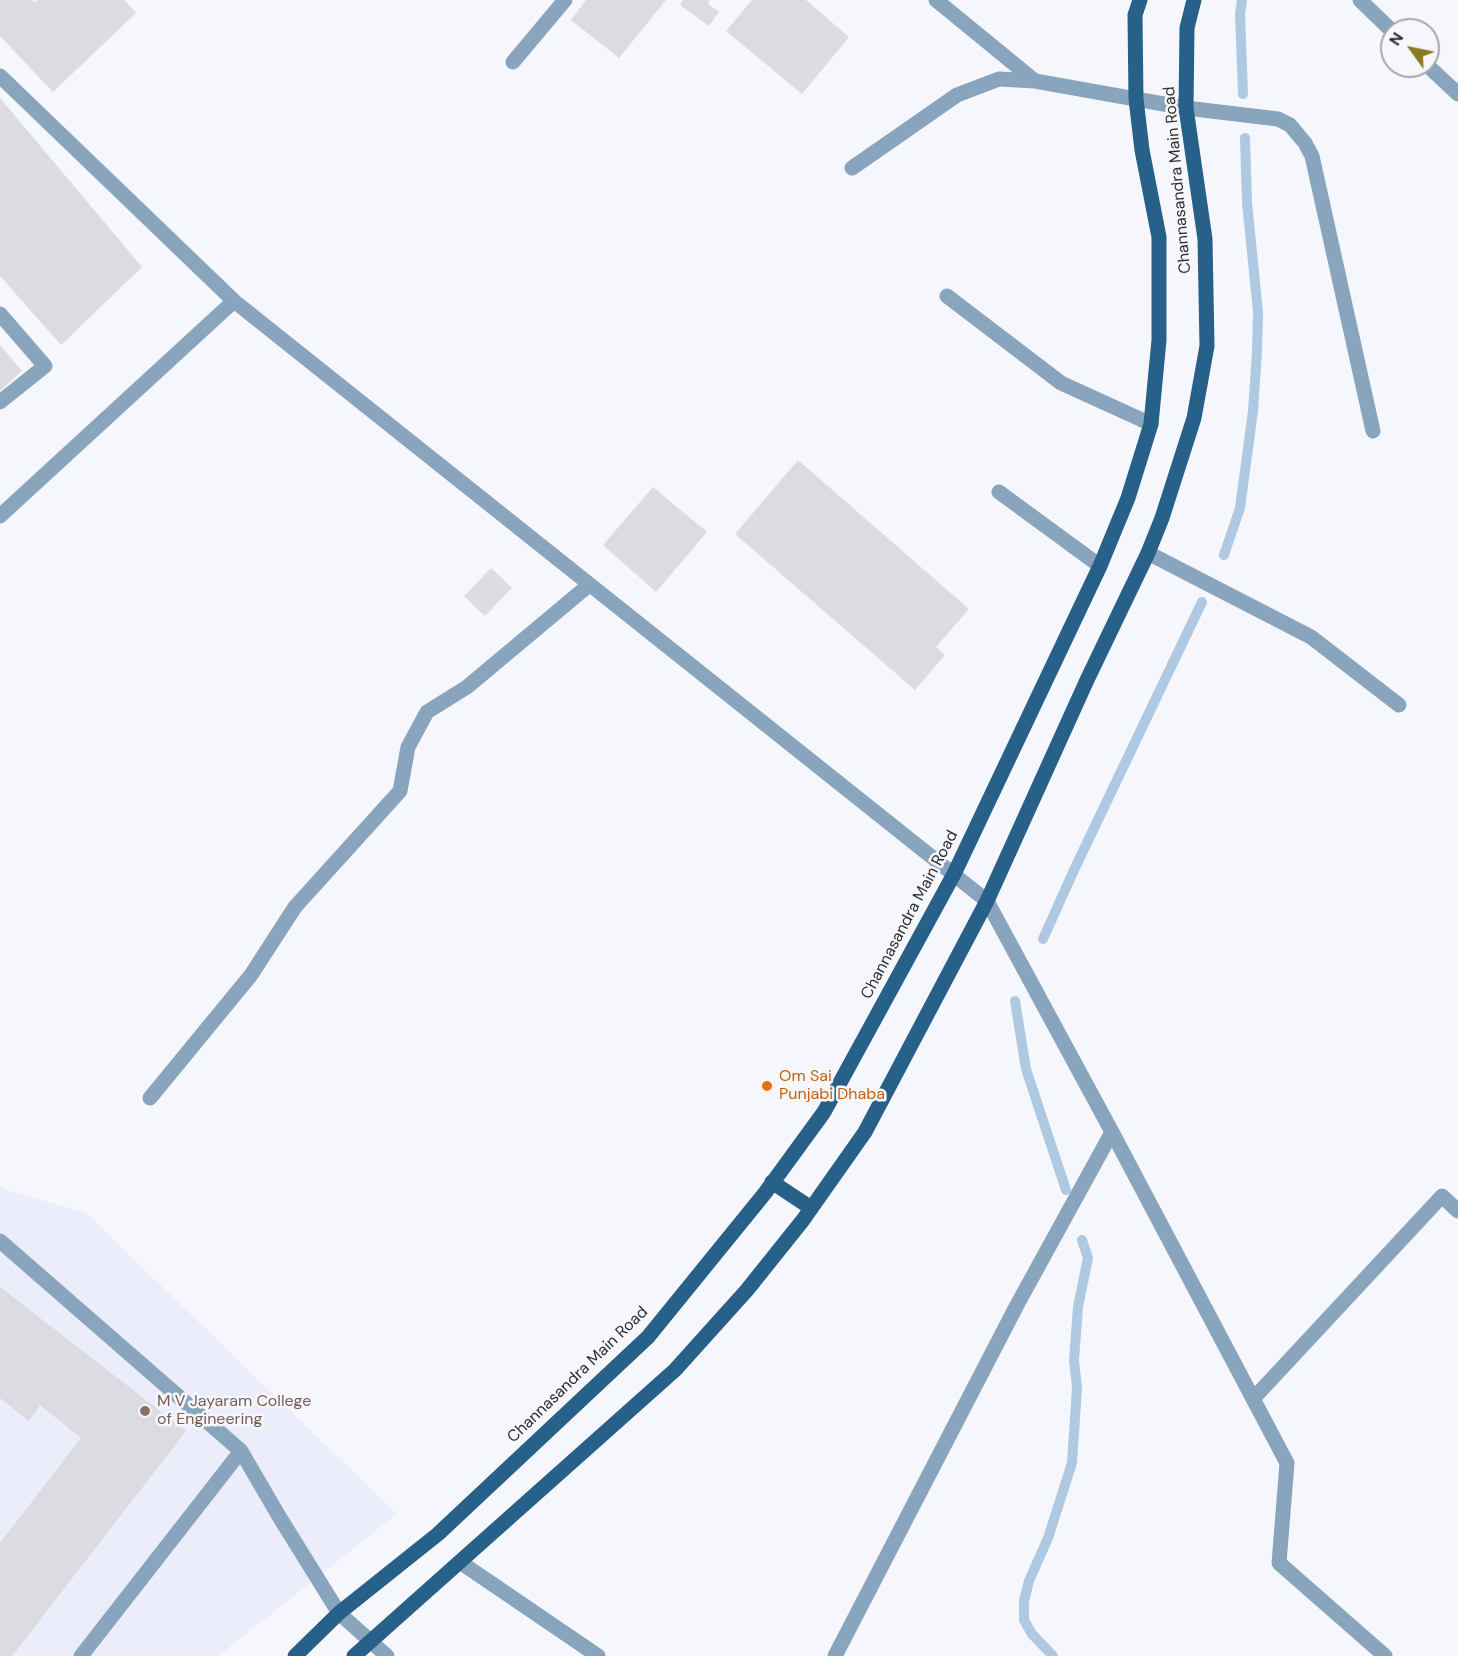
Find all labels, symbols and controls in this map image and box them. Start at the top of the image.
north arrow [1380,18,1440,78]
text: N [1384,28,1408,50]
street label: Channasandra Main Road [1160,86,1196,274]
street label: Channasandra Main Road [857,828,963,1002]
place label: Om Sai Punjabi Dhaba [779,1067,885,1105]
marker: Om Sai Punjabi Dhaba [760,1079,774,1093]
street label: Channasandra Main Road [504,1303,652,1447]
place label: M V Jayaram College of Engineering [157,1392,311,1430]
marker: M V Jayaram College of Engineering [138,1404,152,1418]

